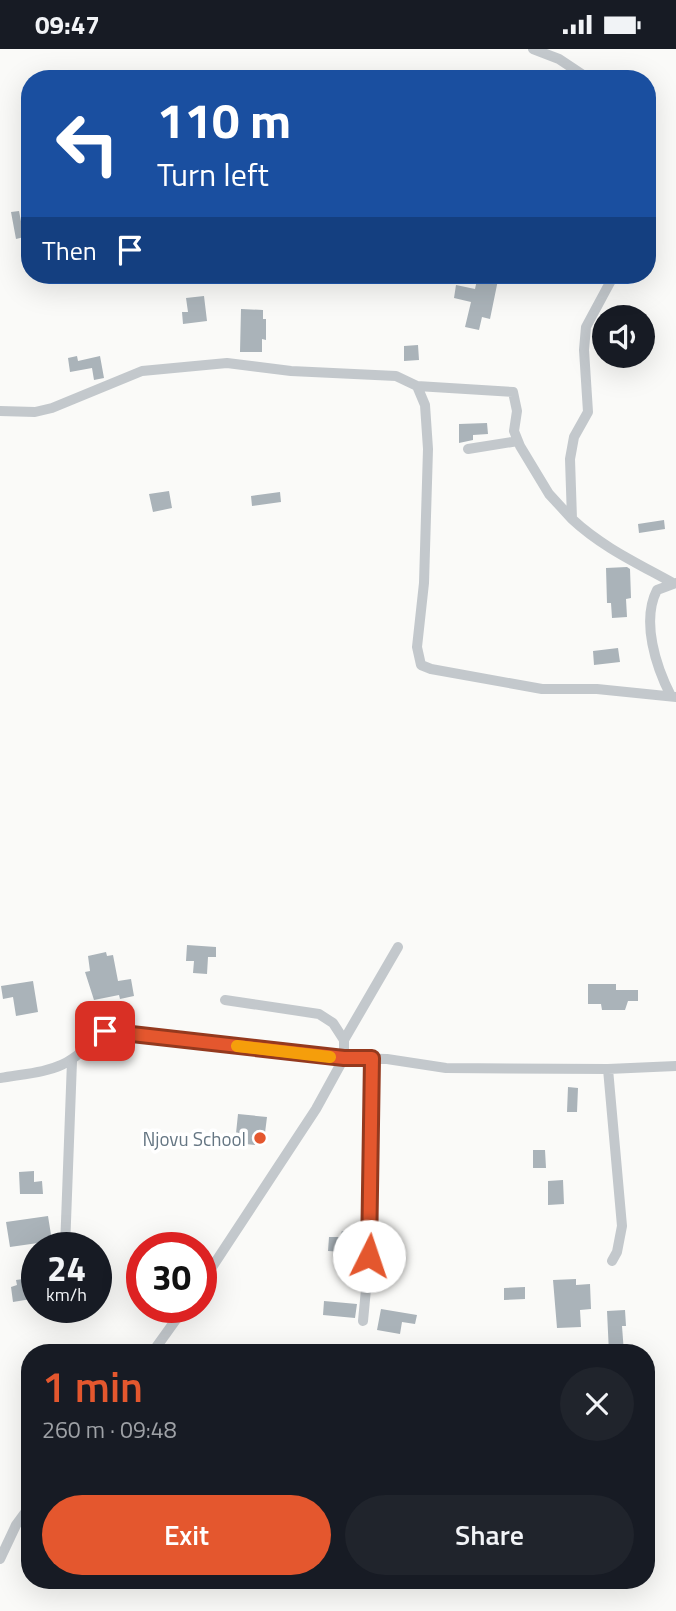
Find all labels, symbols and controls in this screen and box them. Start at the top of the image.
text: 09:47 [35,5,100,44]
text: 110 m [157,82,291,157]
icon: left [42,98,133,189]
text: Turn left [157,150,269,198]
text: Then [42,231,97,270]
icon: arrive [111,231,149,269]
map controls [592,305,655,368]
button: sound [592,305,655,368]
pin [75,1001,135,1061]
icon: arrive [86,1012,124,1050]
place label: Njovu School [142,1124,246,1153]
marker: Njovu School [252,1130,268,1146]
position arrow [332,1219,406,1293]
speed limit sign: 30 [126,1232,217,1323]
text: 24 [47,1241,86,1295]
text: km/h [46,1281,87,1308]
text: 1 min [42,1354,143,1418]
button: close [560,1367,634,1441]
text: 260 m · 09:48 [42,1412,177,1447]
button: Exit [42,1495,331,1575]
button: Share [345,1495,634,1575]

